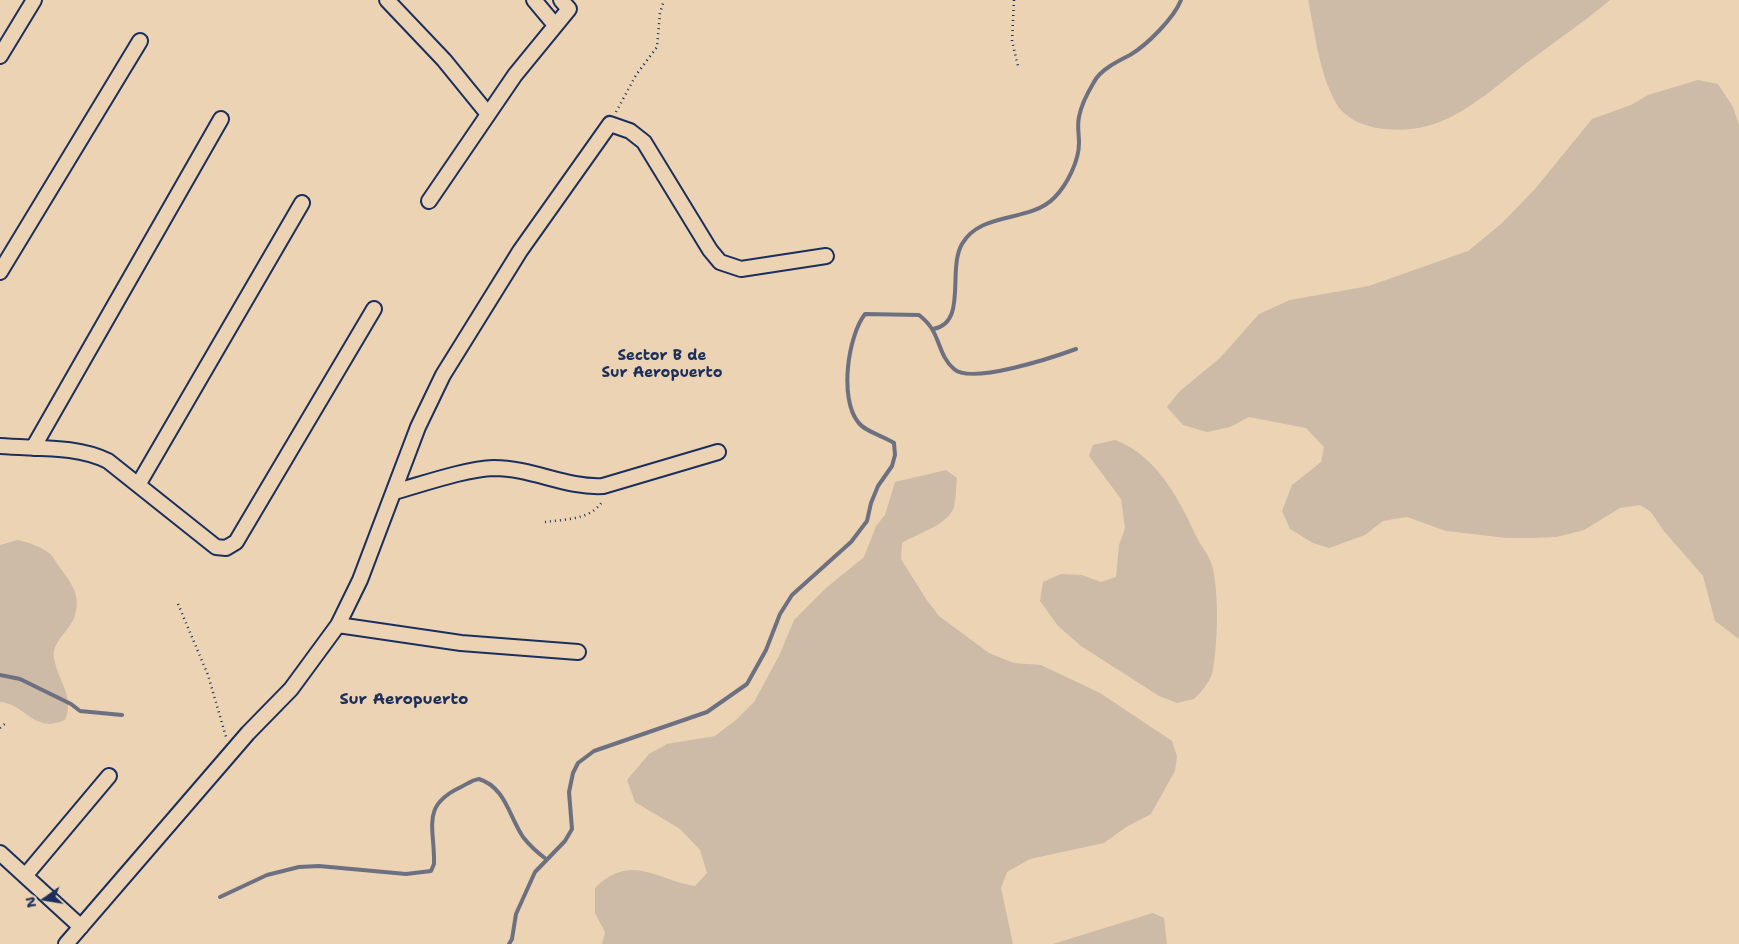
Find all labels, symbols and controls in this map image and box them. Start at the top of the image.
district label: Sector B de Sur Aeropuerto [602,347,722,382]
district label: Sur Aeropuerto [340,690,468,710]
north arrow [20,874,70,924]
text: N [20,895,40,910]

